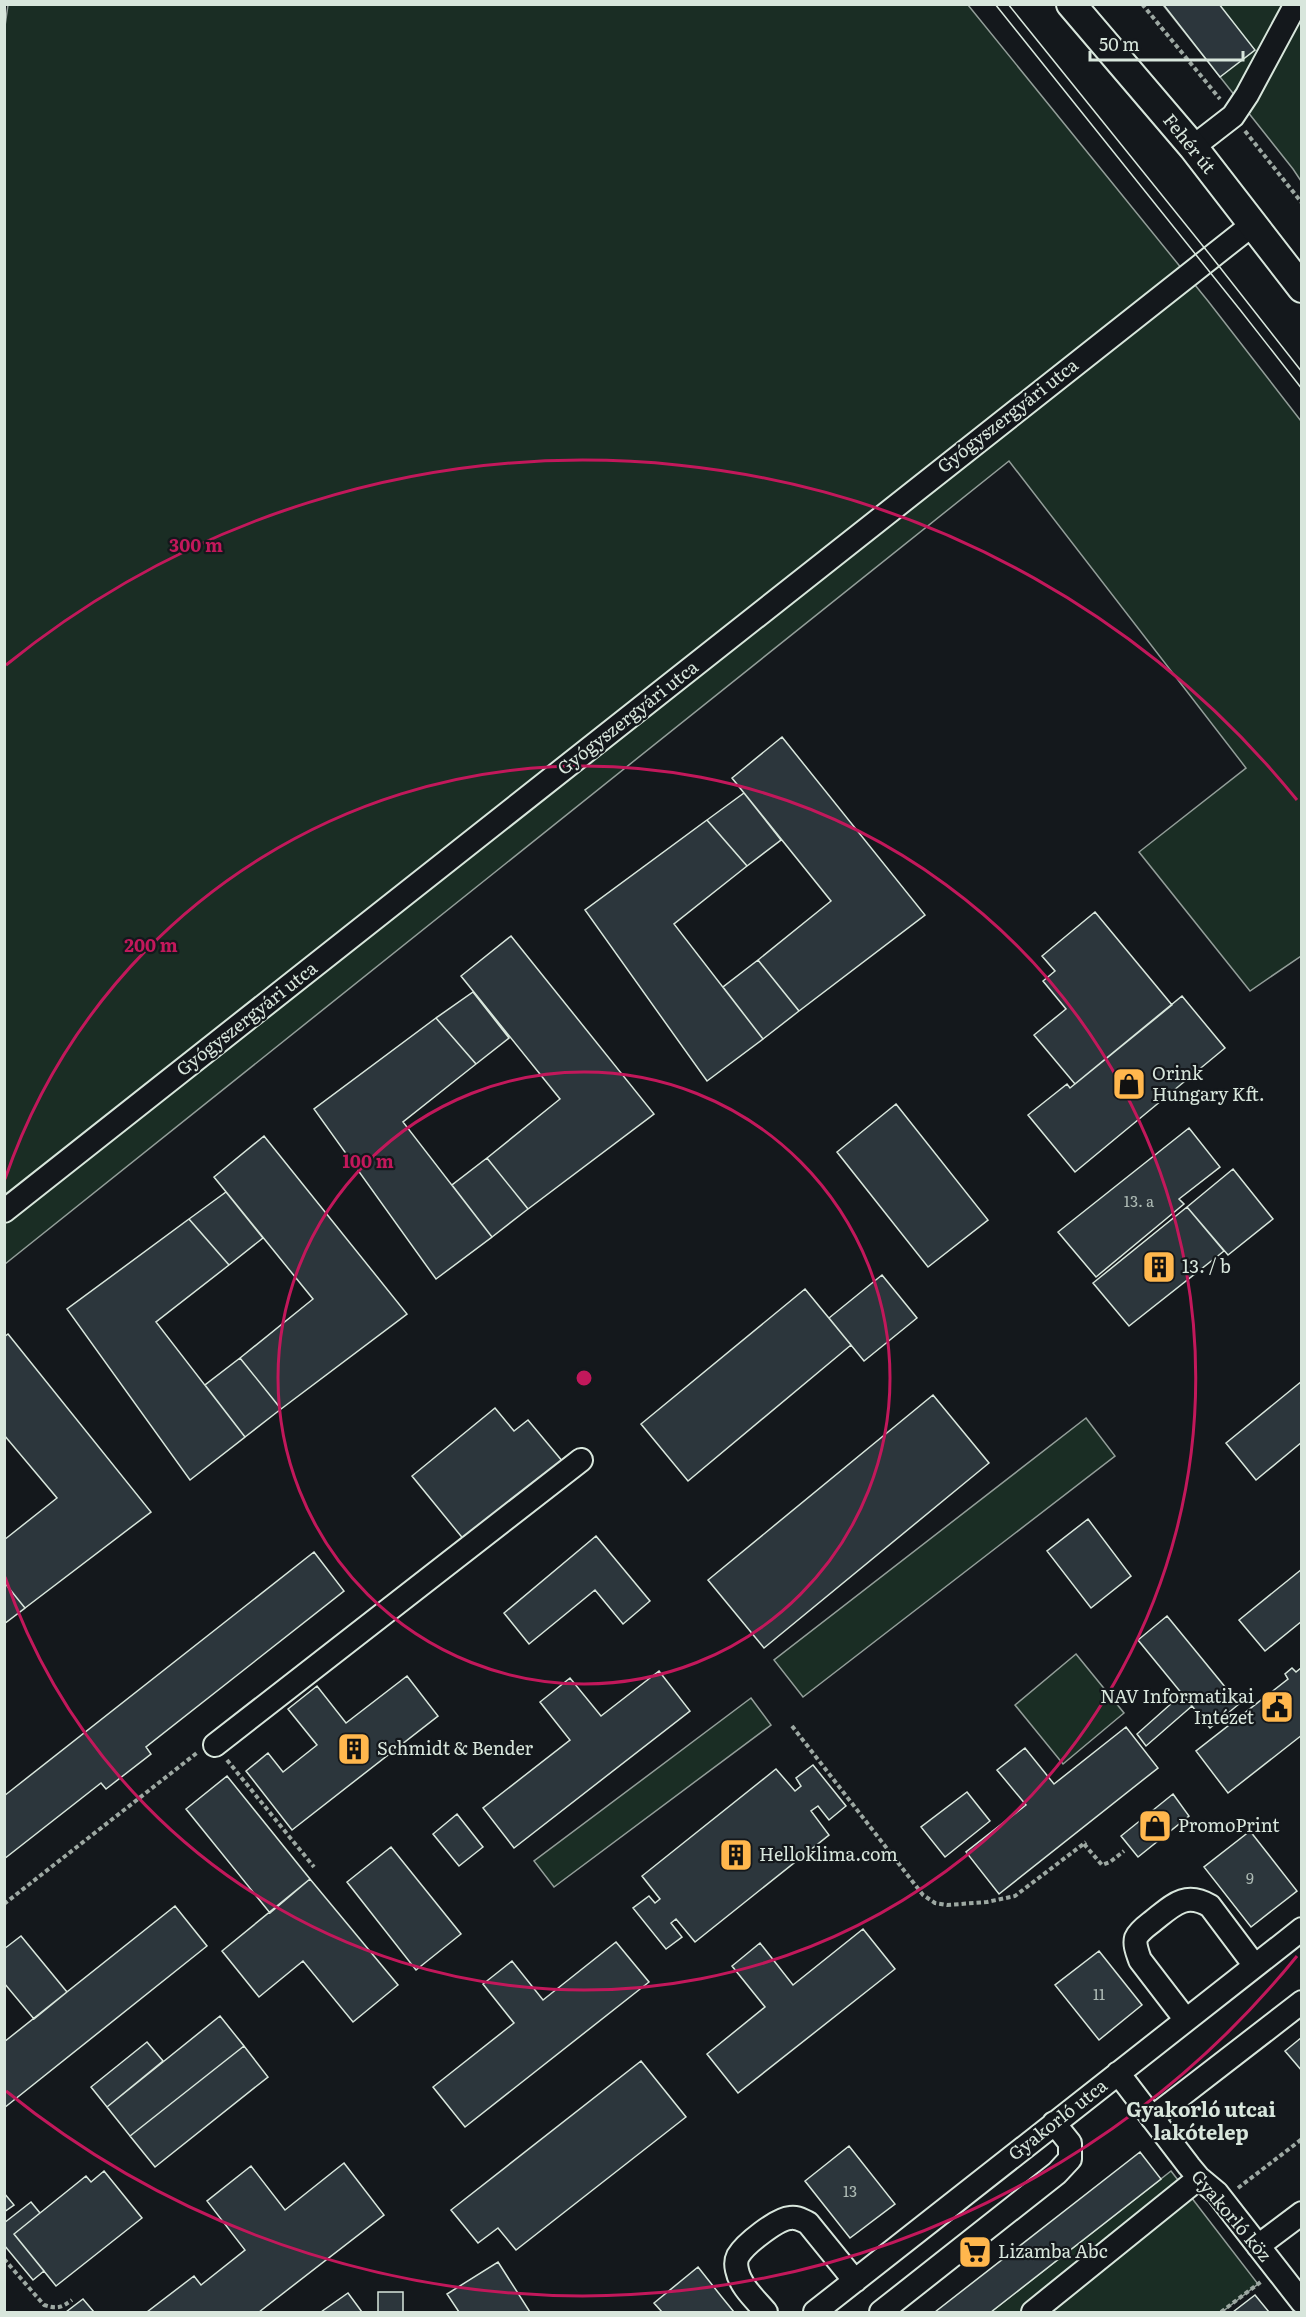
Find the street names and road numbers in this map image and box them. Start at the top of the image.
street label: Fehér út [1157,107,1223,180]
street label: Gyógyszergyári utca [931,351,1084,479]
street label: Gyógyszergyári utca [551,653,704,781]
street label: Gyógyszergyári utca [170,954,323,1082]
street label: Gyakorló utca [1002,2071,1113,2166]
street label: Gyakorló köz [1186,2163,1279,2267]

